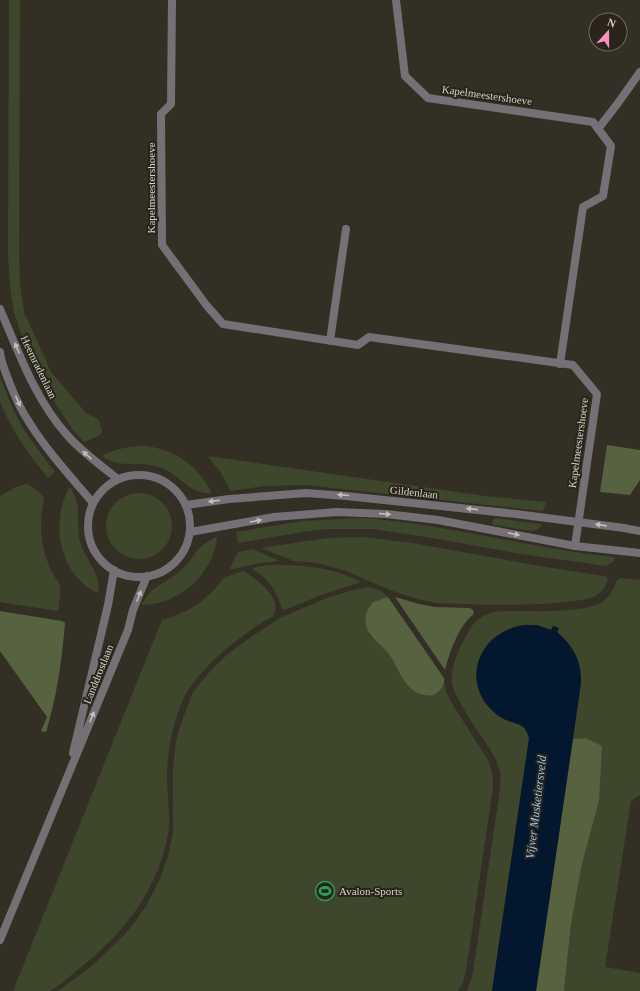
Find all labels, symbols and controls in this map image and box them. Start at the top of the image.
north arrow [588,12,628,52]
text: N [606,16,617,30]
street label: Kapelmeestershoeve [441,83,533,107]
street label: Kapelmeestershoeve [145,142,157,234]
street label: Heemradenlaan [18,333,60,401]
one-way arrow [14,342,20,353]
one-way arrow [15,396,21,407]
street label: Kapelmeestershoeve [566,397,590,489]
one-way arrow [82,451,93,460]
street label: Gildenlaan [389,484,439,501]
one-way arrow [337,492,349,499]
one-way arrow [208,498,220,504]
one-way arrow [466,506,478,513]
one-way arrow [379,510,391,517]
one-way arrow [250,517,262,523]
one-way arrow [595,522,608,528]
one-way arrow [507,531,520,537]
one-way arrow [136,591,142,602]
street label: Landdrostlaan [81,642,116,705]
one-way arrow [89,711,95,723]
water label: Vijver Musketiersveld [523,754,549,860]
sports icon: Avalon-Sports [314,880,336,902]
place label: Avalon-Sports [339,885,402,897]

